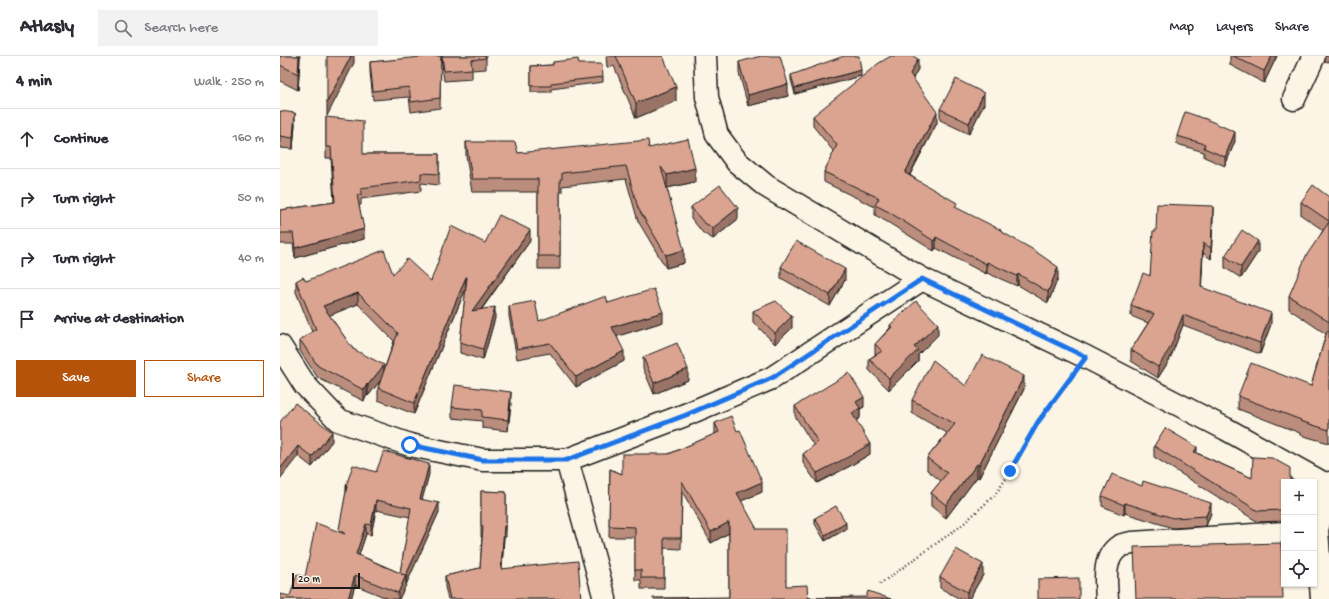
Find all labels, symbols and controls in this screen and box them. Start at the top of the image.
search box [98,10,378,46]
text: Atlasly [20,16,74,39]
icon: search [112,17,134,39]
text: Search here [144,19,218,37]
text: Map [1170,19,1194,36]
text: Layers [1216,19,1253,36]
text: Share [1275,19,1309,36]
text: 4 min [16,72,52,92]
text: Walk · 250 m [194,75,264,90]
icon: ahead [16,128,38,150]
text: Continue [54,130,108,148]
text: 160 m [232,131,264,146]
icon: right [16,188,38,210]
text: Turn right [54,190,114,208]
text: 50 m [237,191,264,206]
icon: right [16,248,38,270]
text: Turn right [54,250,114,268]
text: 40 m [238,251,264,266]
icon: arrive [16,308,38,330]
text: Arrive at destination [54,310,184,328]
button: Save [16,360,136,397]
button: Share [144,360,264,397]
route start [401,436,419,454]
route end [1001,462,1019,480]
map controls [1281,479,1317,587]
button: + [1281,479,1317,515]
button: − [1281,515,1317,551]
button: locate [1281,551,1317,587]
scale bar [292,571,360,590]
text: 20 m [298,574,320,586]

